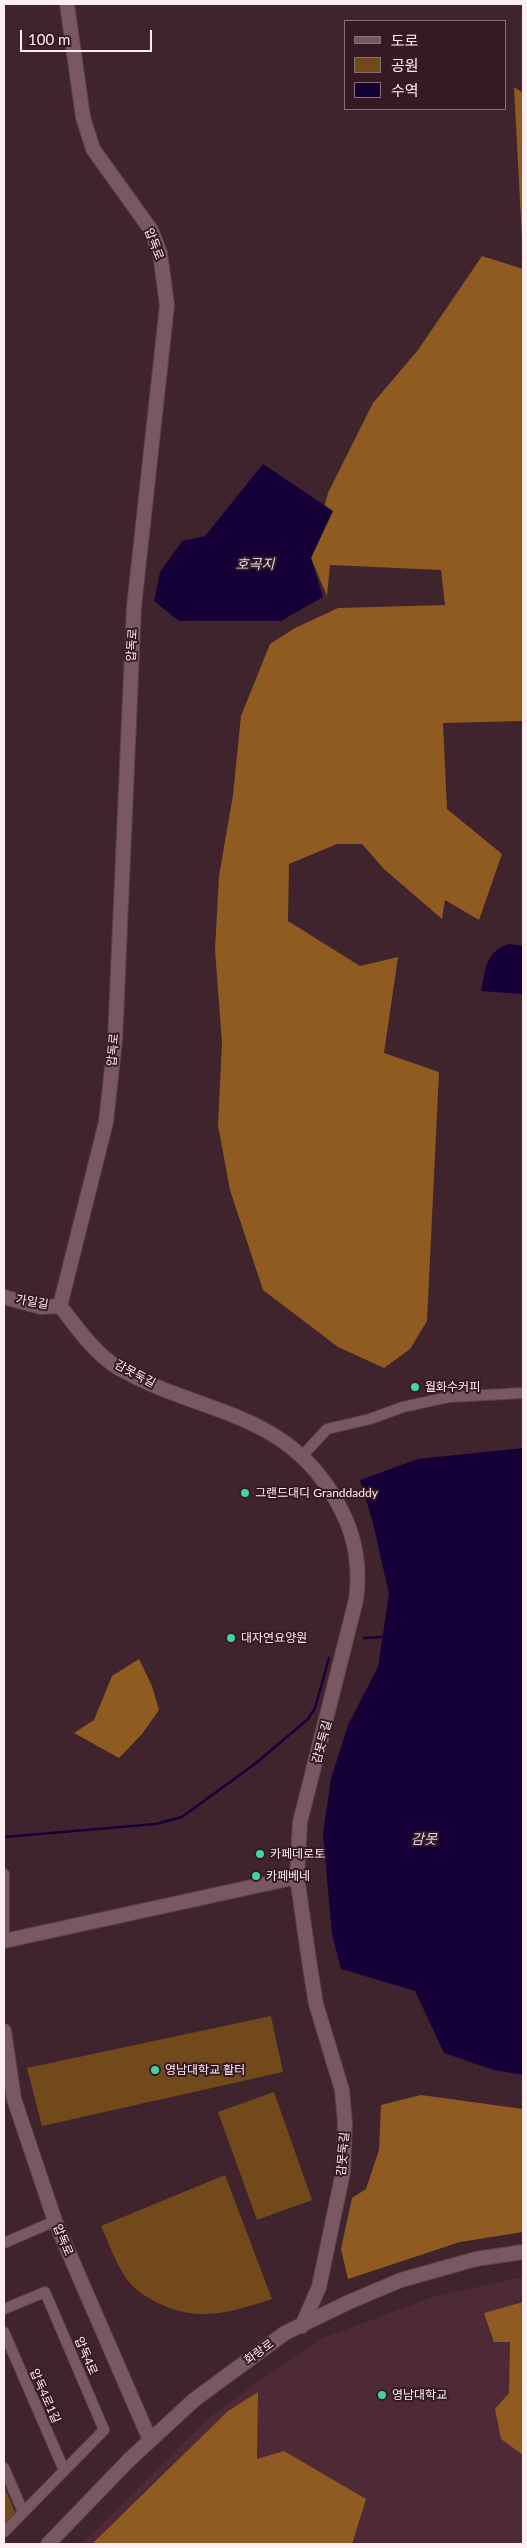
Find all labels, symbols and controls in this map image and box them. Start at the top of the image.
scale bar [22,20,155,52]
legend [344,20,507,110]
text: 100 m [28,30,70,48]
text: 도로 [391,31,419,49]
text: 공원 [391,56,419,74]
text: 수역 [391,81,419,99]
street label: 압독로 [141,226,167,262]
water label: 호곡지 [236,556,274,572]
street label: 압독로 [124,628,140,662]
street label: 압독로 [104,1033,122,1067]
street label: 가일길 [14,1292,50,1312]
street label: 감못둑길 [112,1357,158,1391]
place label: 월화수커피 [425,1380,480,1394]
marker: 월화수커피 [409,1381,421,1393]
place label: 그랜드대디 Granddaddy [255,1486,378,1500]
marker: 그랜드대디 Granddaddy [239,1487,251,1499]
place label: 대자연요양원 [241,1631,307,1645]
marker: 대자연요양원 [225,1632,237,1644]
street label: 감못둑길 [309,1719,335,1765]
water label: 감못 [411,1831,437,1847]
place label: 카페데로토 [270,1847,325,1861]
marker: 카페데로토 [254,1848,266,1860]
place label: 카페베네 [266,1869,310,1883]
marker: 카페베네 [250,1870,262,1882]
place label: 영남대학교 활터 [165,2063,245,2077]
marker: 영남대학교 활터 [149,2064,161,2076]
street label: 감못둑길 [334,2131,352,2177]
street label: 압독로 [50,2222,76,2258]
street label: 압독4로 [72,2335,100,2377]
street label: 화랑로 [241,2336,277,2368]
street label: 압독4로1길 [27,2367,63,2425]
place label: 영남대학교 [392,2388,447,2402]
marker: 영남대학교 [376,2389,388,2401]

